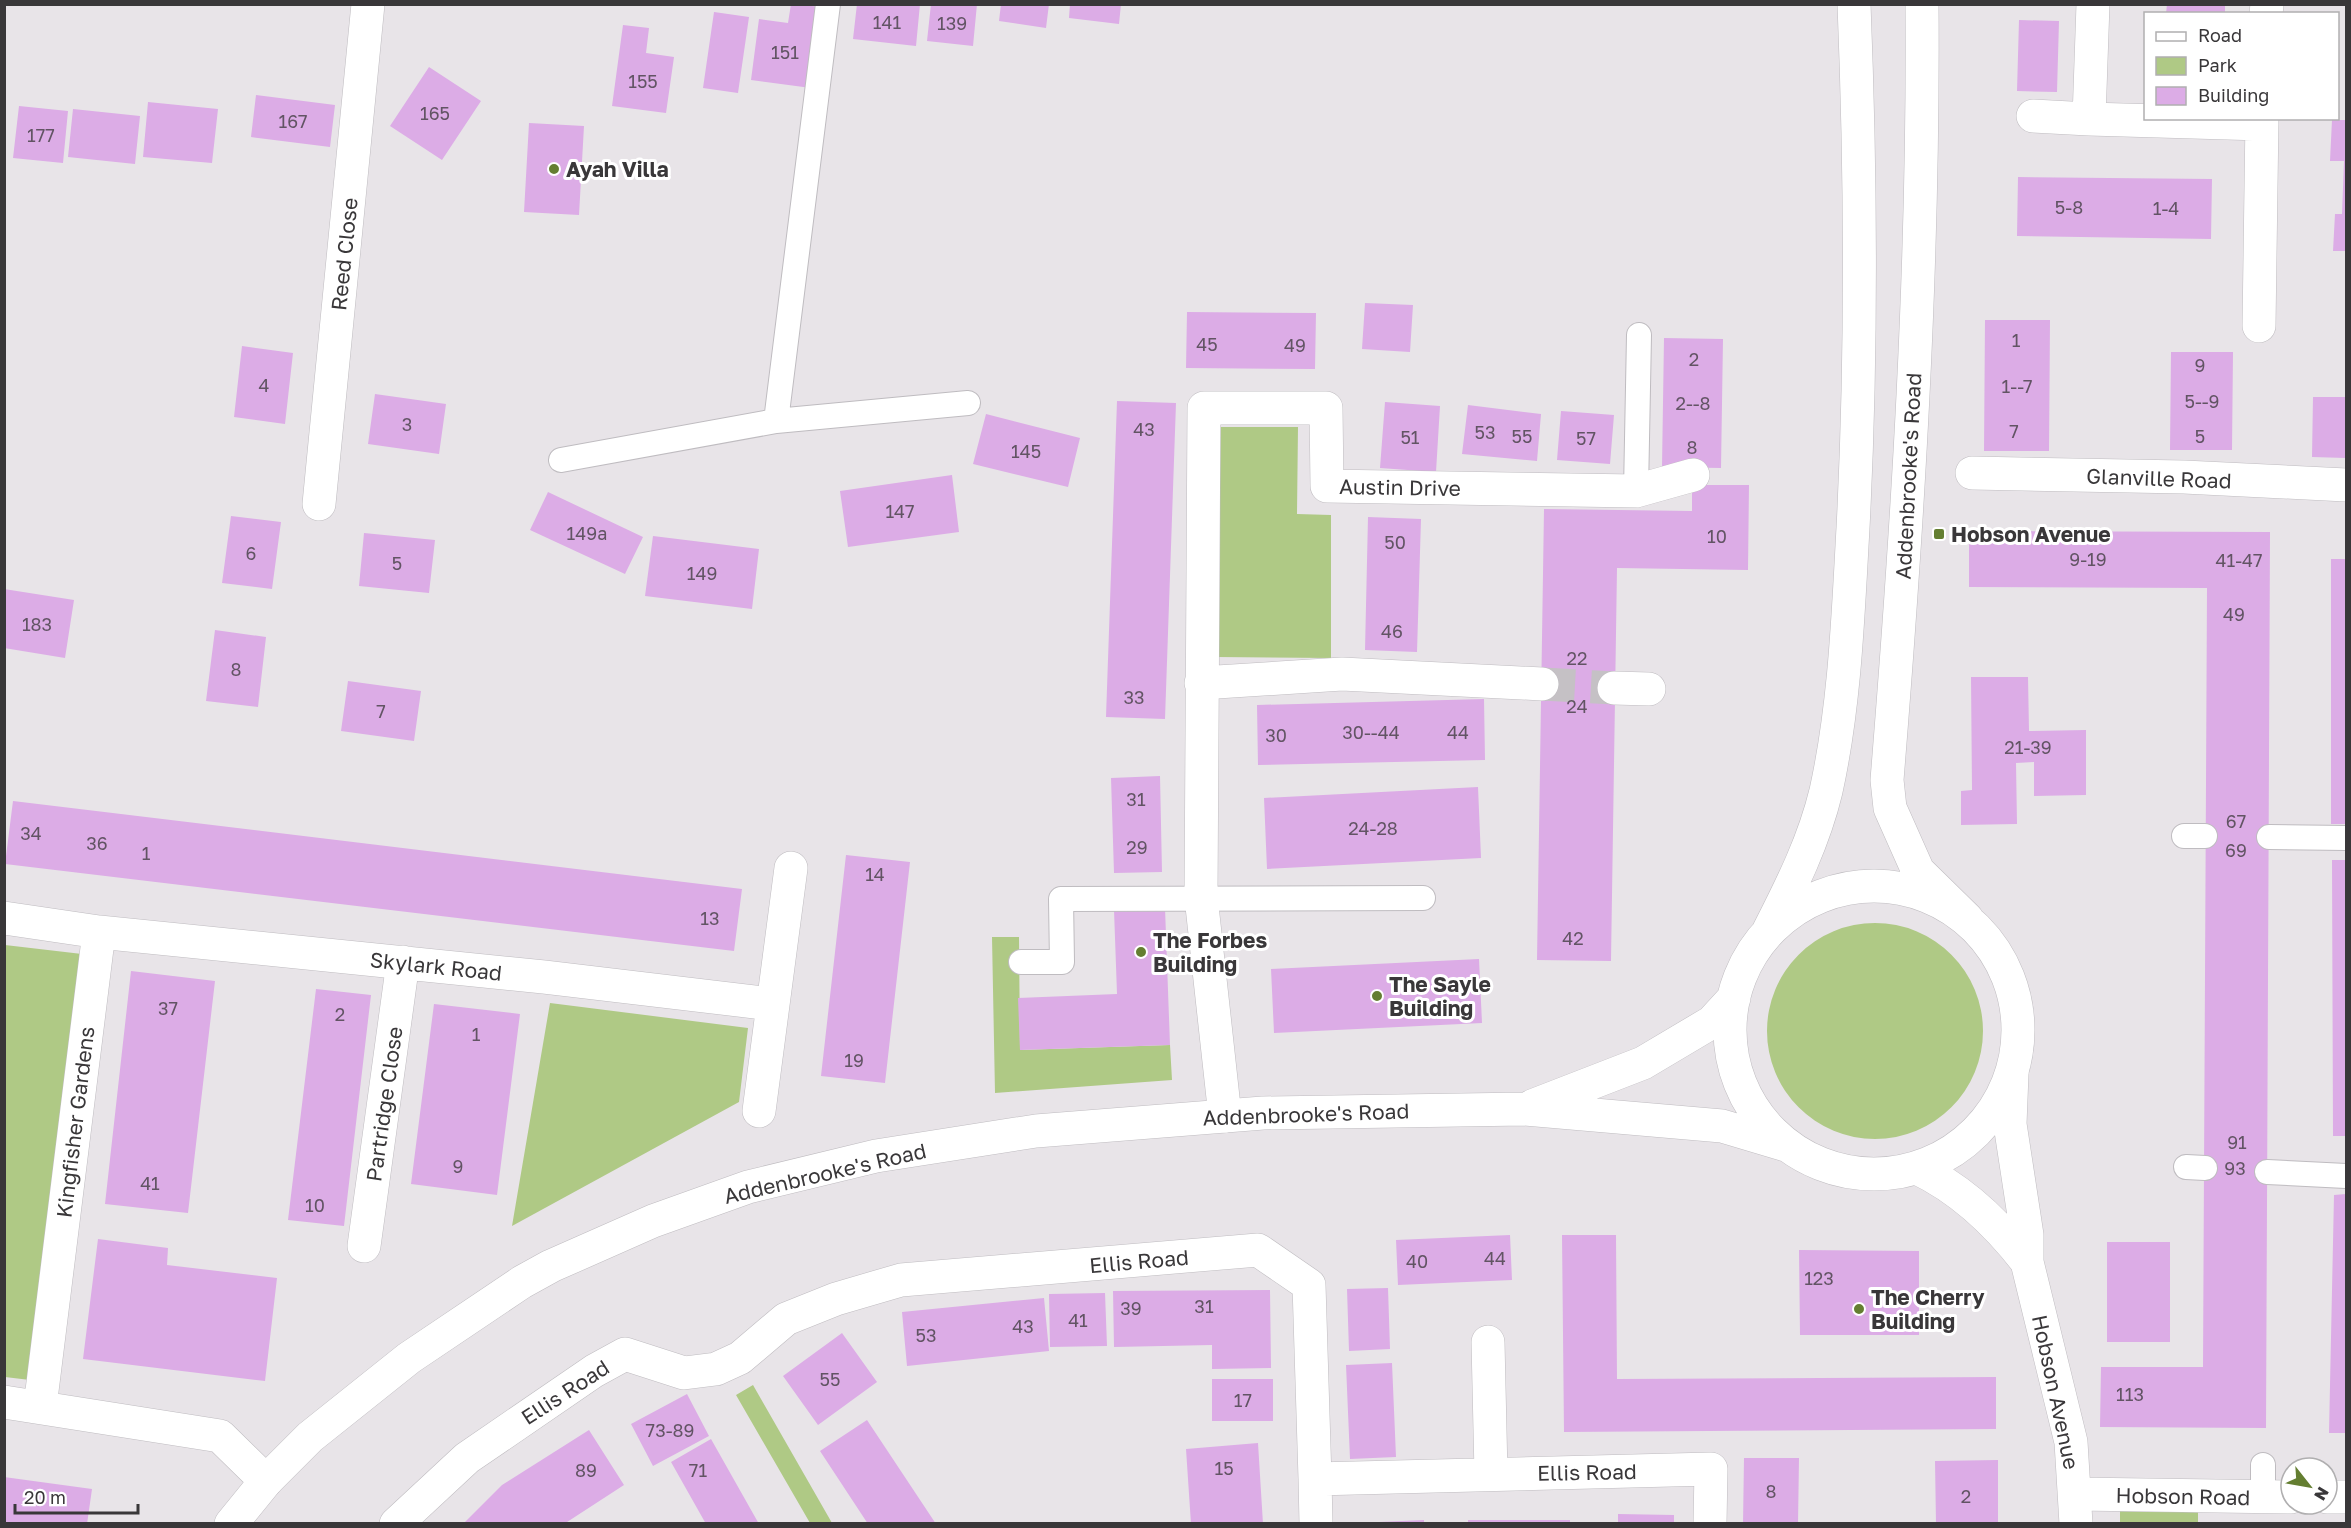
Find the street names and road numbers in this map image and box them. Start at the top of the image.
street label: Reed Close [325,196,363,312]
street label: Addenbrooke's Road [1890,372,1926,580]
street label: Glanville Road [2086,462,2232,494]
street label: Austin Drive [1339,473,1461,501]
street label: Skylark Road [369,946,503,986]
street label: Kingfisher Gardens [50,1025,100,1219]
street label: Partridge Close [360,1025,408,1183]
street label: Addenbrooke's Road [1202,1097,1410,1131]
street label: Addenbrooke's Road [721,1137,929,1209]
street label: Ellis Road [1088,1244,1190,1278]
street label: Hobson Avenue [2027,1312,2085,1472]
street label: Ellis Road [516,1354,614,1430]
street label: Ellis Road [1537,1458,1637,1486]
street label: Hobson Road [2115,1482,2251,1510]

